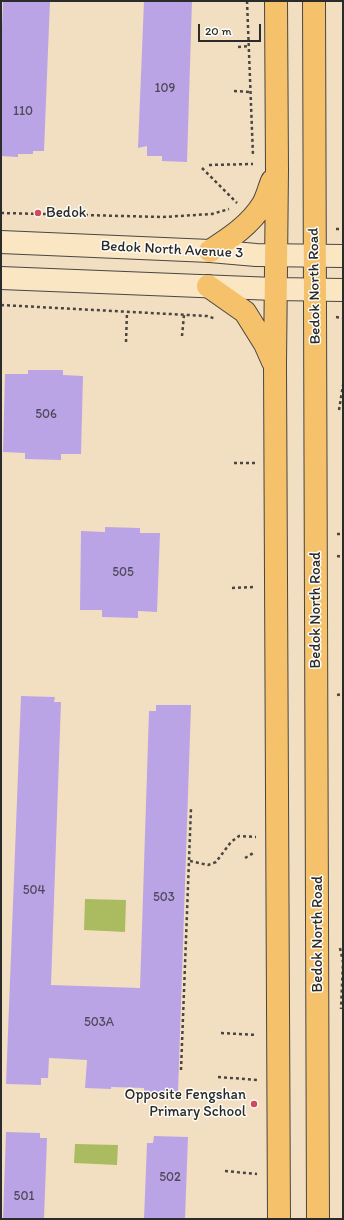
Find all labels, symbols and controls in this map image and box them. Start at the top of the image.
scale bar [200,16,263,42]
text: 20 m [205,24,232,38]
house number: 109 [155,81,175,97]
house number: 110 [13,104,33,120]
place label: Bedok [46,204,86,222]
marker: Bedok [33,208,43,218]
street label: Bedok North Road [305,227,325,345]
street label: Bedok North Avenue 3 [100,237,244,263]
house number: 506 [35,407,57,423]
street label: Bedok North Road [307,552,325,668]
house number: 505 [112,565,134,581]
street label: Bedok North Road [309,876,327,992]
house number: 504 [23,883,45,899]
house number: 503 [153,890,175,906]
house number: 503A [84,1015,114,1031]
place label: Opposite Fengshan Primary School [125,1086,246,1121]
marker: Opposite Fengshan Primary School [249,1099,259,1109]
house number: 502 [159,1170,181,1186]
house number: 501 [14,1189,34,1205]

